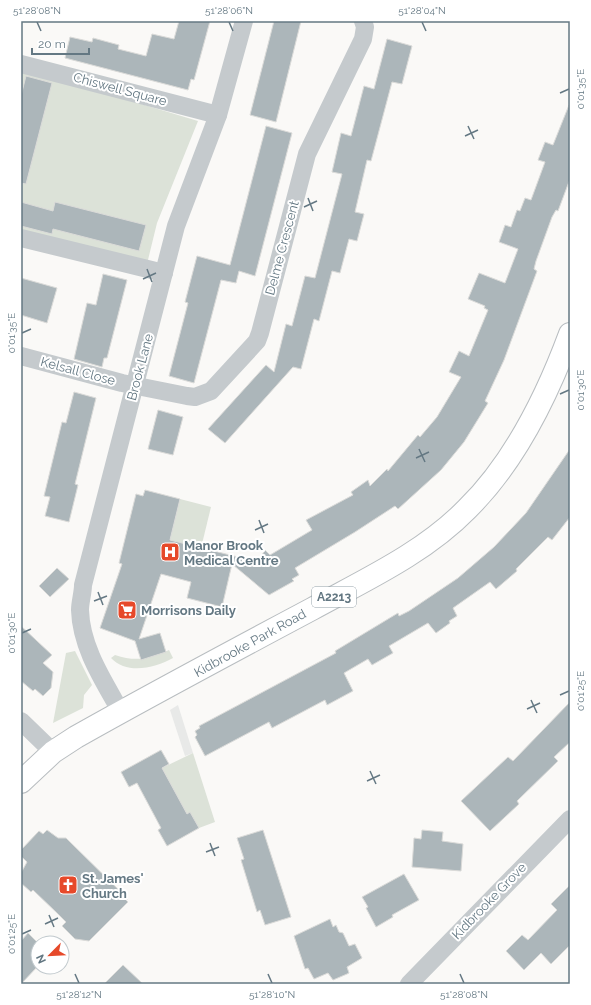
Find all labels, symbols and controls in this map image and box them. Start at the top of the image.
text: 51°28'08"N [13,5,61,16]
text: 51°28'06"N [205,5,253,16]
text: 51°28'04"N [398,5,446,16]
scale bar [32,30,89,56]
text: 20 m [38,37,66,51]
street label: Chiswell Square [72,69,169,109]
text: 0°01'35"E [575,69,586,109]
street label: Delme Crescent [262,199,302,297]
text: 0°01'35"E [6,313,17,353]
street label: Brook Lane [124,332,156,402]
street label: Kelsall Close [39,354,117,388]
text: 0°01'30"E [575,370,586,410]
place label: Manor Brook Medical Centre [184,538,279,568]
hospital icon: Manor Brook Medical Centre [159,541,181,563]
road number: A2213 [312,587,356,607]
supermarket icon: Morrisons Daily [116,599,138,621]
place label: Morrisons Daily [141,603,236,618]
street label: Kidbrooke Park Road [191,606,309,680]
text: 0°01'30"E [6,613,17,653]
text: 0°01'25"E [575,671,586,711]
street label: Kidbrooke Grove [449,860,529,942]
place label: St. James' Church [82,871,144,901]
church icon: St. James' Church [57,874,79,896]
text: 0°01'25"E [6,914,17,954]
north arrow [30,935,70,975]
text: N [34,952,49,965]
text: 51°28'12"N [56,989,102,1000]
text: 51°28'10"N [249,989,295,1000]
text: 51°28'08"N [440,989,488,1000]

